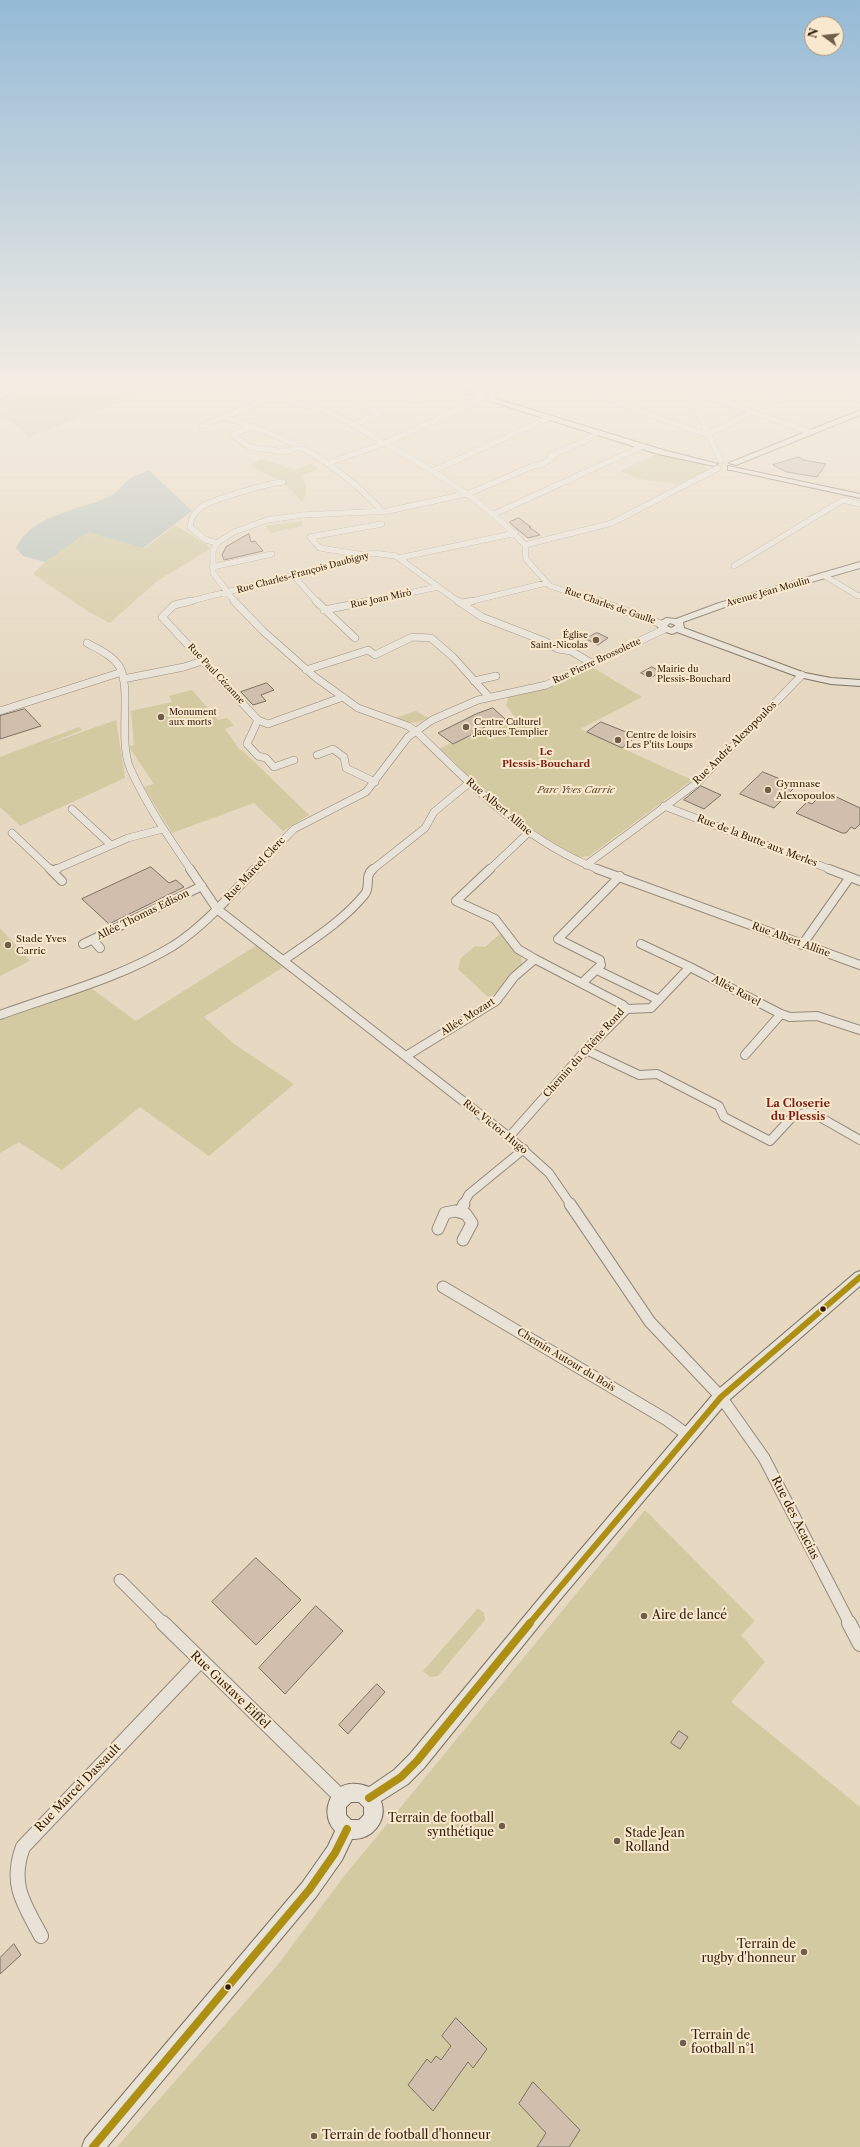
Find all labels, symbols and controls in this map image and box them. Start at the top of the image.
north arrow [804,16,844,56]
text: N [805,27,821,40]
street label: Rue Charles-François Daubigny [236,550,370,596]
street label: Avenue Jean Moulin [725,575,811,609]
street label: Rue Charles de Gaulle [563,585,657,627]
street label: Rue Joan Mirò [350,587,412,611]
place label: Église Saint-Nicolas [531,630,588,651]
marker: Église Saint-Nicolas [591,635,601,645]
street label: Rue Pierre Brossolette [551,636,643,686]
street label: Rue Paul Cézanne [185,642,247,706]
place label: Mairie du Plessis-Bouchard [657,664,731,685]
marker: Mairie du Plessis-Bouchard [644,669,654,679]
street label: Rue André Alexopoulos [691,699,779,787]
place label: Monument aux morts [169,707,217,728]
marker: Monument aux morts [156,712,166,722]
place label: Centre Culturel Jacques Templier [474,717,548,738]
marker: Centre Culturel Jacques Templier [461,722,471,732]
place label: Centre de loisirs Les P'tits Loups [626,730,696,751]
marker: Centre de loisirs Les P'tits Loups [613,735,623,745]
district label: Le Plessis-Bouchard [502,746,590,770]
street label: Rue Albert Alline [464,776,534,838]
place label: Gymnase Alexopoulos [776,778,835,802]
park label: Parc Yves Carric [537,784,615,796]
marker: Gymnase Alexopoulos [763,785,773,795]
street label: Rue de la Butte aux Merles [695,812,819,870]
street label: Rue Marcel Clerc [222,834,288,904]
street label: Allée Thomas Edison [95,887,191,943]
street label: Rue Albert Alline [750,920,832,960]
place label: Stade Yves Carric [16,933,67,956]
marker: Stade Yves Carric [3,940,13,950]
street label: Allée Ravel [710,973,762,1009]
street label: Allée Mozart [439,996,497,1038]
street label: Chemin du Chêne Rond [541,1006,627,1100]
street label: Rue Victor Hugo [460,1097,530,1157]
district label: La Closerie du Plessis [766,1097,830,1123]
unlabelled marker [818,1304,828,1314]
street label: Chemin Autour du Bois [515,1326,617,1394]
street label: Rue des Acacias [768,1474,822,1562]
place label: Aire de lancé [652,1609,727,1623]
marker: Aire de lancé [639,1611,649,1621]
street label: Rue Gustave Eiffel [187,1648,273,1732]
street label: Rue Marcel Dassault [32,1741,124,1835]
place label: Terrain de football synthétique [388,1812,494,1840]
marker: Terrain de football synthétique [497,1821,507,1831]
place label: Stade Jean Rolland [625,1827,685,1855]
marker: Stade Jean Rolland [612,1836,622,1846]
place label: Terrain de rugby d'honneur [701,1938,796,1966]
marker: Terrain de rugby d'honneur [799,1947,809,1957]
unlabelled marker [223,1982,233,1992]
place label: Terrain de football n°1 [691,2029,755,2057]
marker: Terrain de football n°1 [678,2038,688,2048]
place label: Terrain de football d'honneur [322,2129,490,2143]
marker: Terrain de football d'honneur [309,2131,319,2141]

